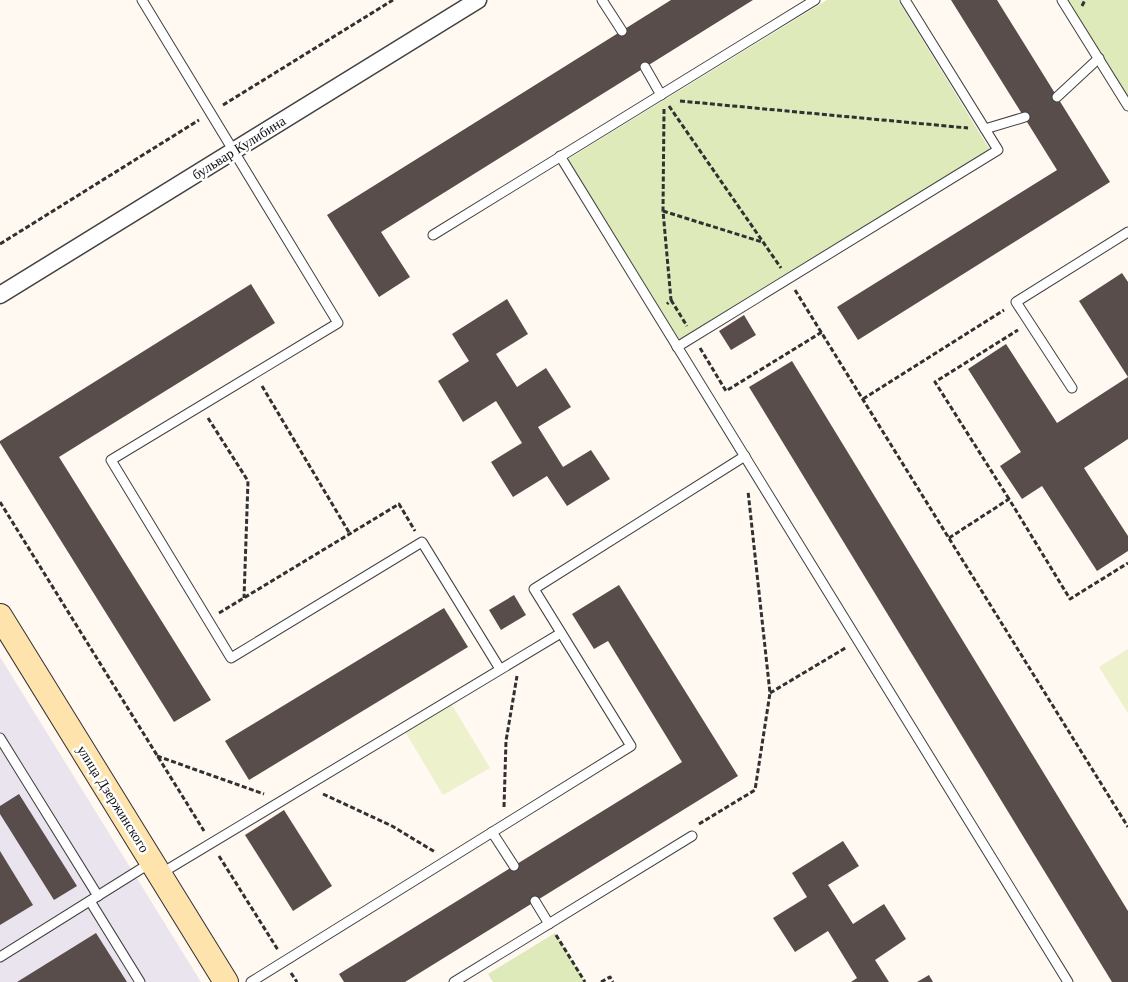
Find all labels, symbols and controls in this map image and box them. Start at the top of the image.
street label: бульвар Кулибина [190,113,289,183]
street label: улица Дзержинского [74,743,152,855]

